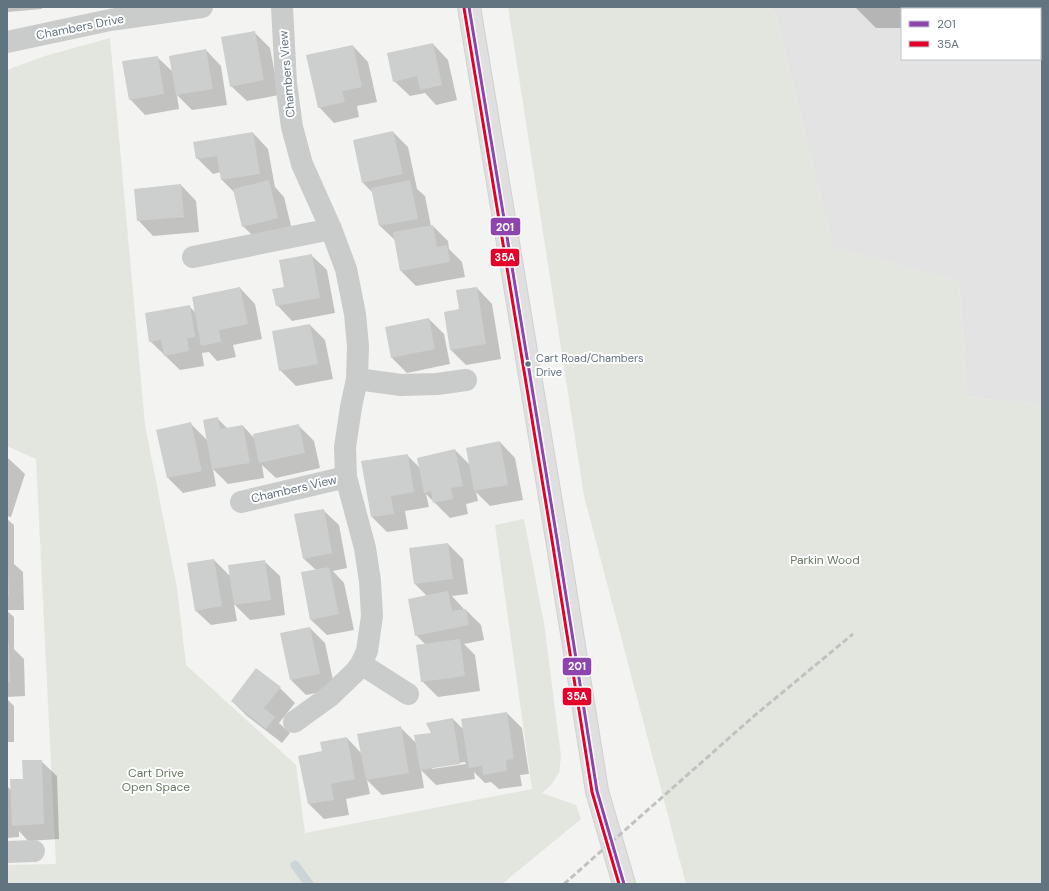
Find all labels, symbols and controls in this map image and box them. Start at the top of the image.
legend [901,8,1041,60]
street label: Chambers Drive [35,11,125,43]
text: 201 [937,16,956,32]
street label: Chambers View [275,30,299,118]
text: 35A [937,36,959,52]
line badge: 201 [490,217,521,236]
text: 201 [496,220,514,234]
line badge: 35A [490,248,520,267]
text: 35A [495,250,516,264]
place label: Cart Road/Chambers Drive [536,351,644,379]
marker: Cart Road/Chambers Drive [523,359,533,369]
street label: Chambers View [250,471,338,507]
park label: Parkin Wood [790,552,860,568]
line badge: 201 [562,657,592,676]
text: 201 [568,659,586,673]
line badge: 35A [562,687,592,706]
text: 35A [567,689,588,703]
park label: Cart Drive Open Space [122,765,190,795]

